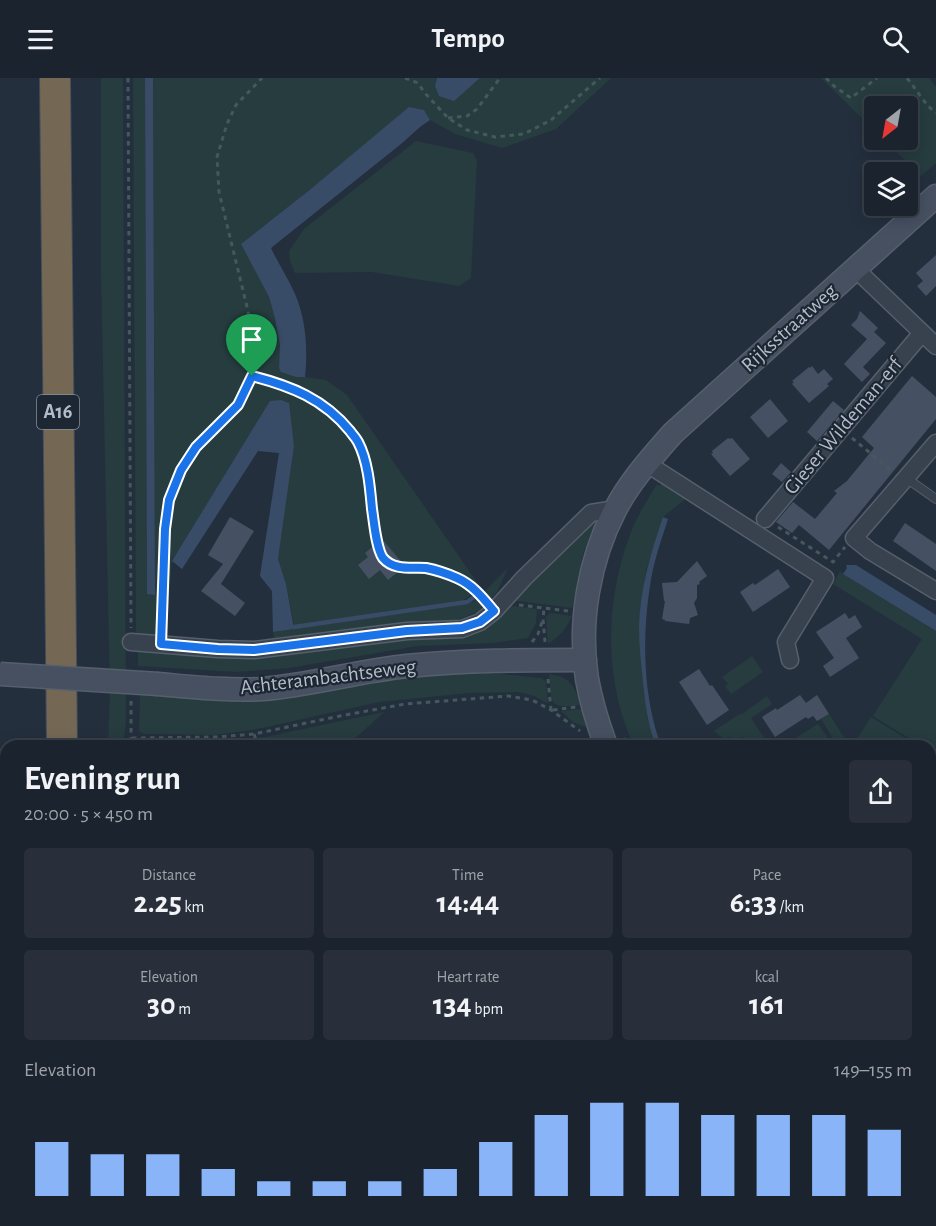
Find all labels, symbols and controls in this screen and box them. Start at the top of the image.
icon: menu [24,23,57,56]
icon: search [879,23,912,56]
text: Tempo [431,25,505,52]
north arrow [864,96,918,150]
map controls [864,96,918,216]
button: layers [864,162,918,216]
street label: Rijksstraatweg [737,279,841,376]
pin [226,314,277,376]
icon: arrive [235,323,268,356]
street label: Gieser Wildeman-erf [780,352,907,498]
road number: A16 [37,395,79,429]
street label: Achterambachtseweg [239,656,418,698]
button: share [849,760,912,823]
text: Evening run [24,763,181,796]
text: 20:00 · 5 × 450 m [24,804,153,824]
text: Distance [142,867,196,883]
text: Time [452,867,484,883]
text: Pace [753,867,781,883]
text: 2.25 [134,888,182,918]
text: 14:44 [437,888,499,918]
text: 6:33 [730,888,777,918]
text: km [182,899,204,915]
text: /km [777,899,804,915]
text: Elevation [140,969,198,985]
text: Heart rate [437,969,499,985]
text: kcal [755,969,779,985]
text: 30 [147,990,176,1020]
text: 134 [433,990,472,1020]
text: 161 [749,990,785,1020]
text: m [176,1001,191,1017]
text: bpm [472,1001,503,1017]
text: Elevation [24,1060,96,1080]
text: 149–155 m [834,1060,912,1080]

